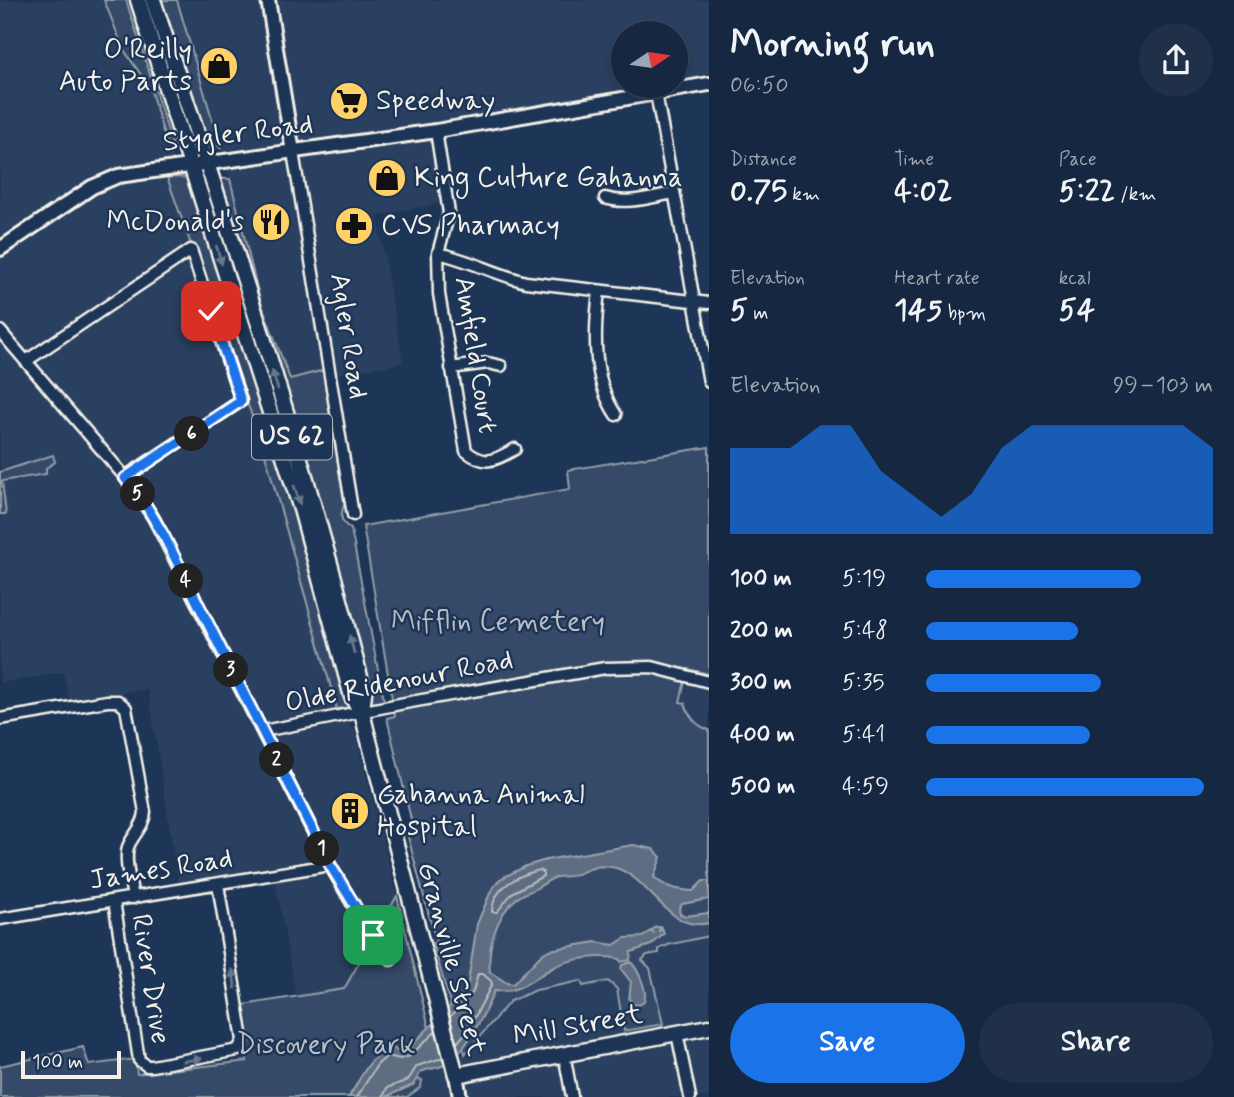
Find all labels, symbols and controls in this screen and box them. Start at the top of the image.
text: Morning run [730,20,935,69]
north arrow [611,21,688,98]
map controls [611,21,688,98]
button: share [1139,23,1213,97]
place label: O'Reilly Auto Parts [59,32,192,101]
shop icon: O'Reilly Auto Parts [198,45,240,87]
text: 06:50 [730,71,789,101]
supermarket icon: Speedway [328,80,370,122]
place label: Speedway [376,83,495,120]
street label: Stygler Road [161,106,315,162]
text: Distance [730,147,797,172]
text: Time [894,147,934,172]
text: Pace [1059,147,1096,172]
shop icon: King Culture Gahanna [366,157,408,199]
place label: King Culture Gahanna [414,160,682,199]
text: 0.75 [730,172,787,211]
text: 4:02 [894,172,952,211]
text: 5:22 [1059,172,1115,211]
text: km [787,182,820,207]
text: /km [1115,182,1156,207]
restaurant icon: McDonald's [250,201,292,243]
place label: McDonald's [107,204,244,241]
pharmacy icon: CVS Pharmacy [333,205,375,247]
place label: CVS Pharmacy [381,208,560,245]
one-way arrow [215,245,225,266]
text: Elevation [730,266,805,291]
text: Heart rate [894,266,980,291]
text: kcal [1059,266,1091,291]
street label: Agler Road [320,270,376,402]
street label: Amfield Court [444,274,506,436]
pin [181,281,241,341]
text: 5 [730,291,748,330]
text: 145 [894,291,943,330]
text: 54 [1059,291,1095,330]
icon: check [192,292,230,330]
text: m [748,301,768,326]
text: bpm [943,301,986,326]
one-way arrow [269,369,280,390]
text: Elevation [730,371,821,401]
text: 99–103 m [1113,371,1213,401]
road number: US 62 [252,414,332,460]
pin: 6 [174,416,210,452]
text: 6 [187,421,196,446]
pin: 5 [120,476,156,512]
text: 5 [132,481,143,506]
one-way arrow [292,485,302,506]
pin: 4 [168,564,204,598]
text: 100 m [730,564,792,594]
text: 5:19 [842,564,886,594]
text: 4 [180,568,191,593]
park label: Mifflin Cemetery [391,604,605,641]
text: 200 m [730,616,793,646]
text: 5:48 [842,616,888,646]
one-way arrow [346,634,357,656]
street label: Olde Ridenour Road [282,642,516,722]
pin: 3 [214,652,248,688]
text: 3 [226,657,235,682]
text: 300 m [730,668,792,698]
text: 5:35 [842,668,885,698]
text: 400 m [730,720,795,750]
text: 5:41 [842,720,885,750]
pin: 2 [260,742,294,778]
text: 2 [272,747,281,772]
text: 500 m [730,772,795,802]
text: 4:59 [842,772,889,802]
place label: Gahanna Animal Hospital [377,777,585,846]
building icon: Gahanna Animal Hospital [329,790,371,832]
pin: 1 [304,832,340,866]
text: 1 [317,836,326,861]
street label: James Road [87,840,235,900]
street label: Granville Street [407,858,495,1061]
pin [343,905,403,965]
street label: River Drive [121,911,179,1047]
icon: arrive [354,916,392,954]
one-way arrow [228,968,239,990]
street label: Mill Street [510,996,646,1056]
button: Save [730,1003,965,1083]
button: Share [979,1003,1213,1083]
park label: Discovery Park [237,1027,416,1064]
scale bar [21,1048,121,1080]
text: 100 m [32,1050,83,1075]
one-way arrow [181,1054,203,1065]

